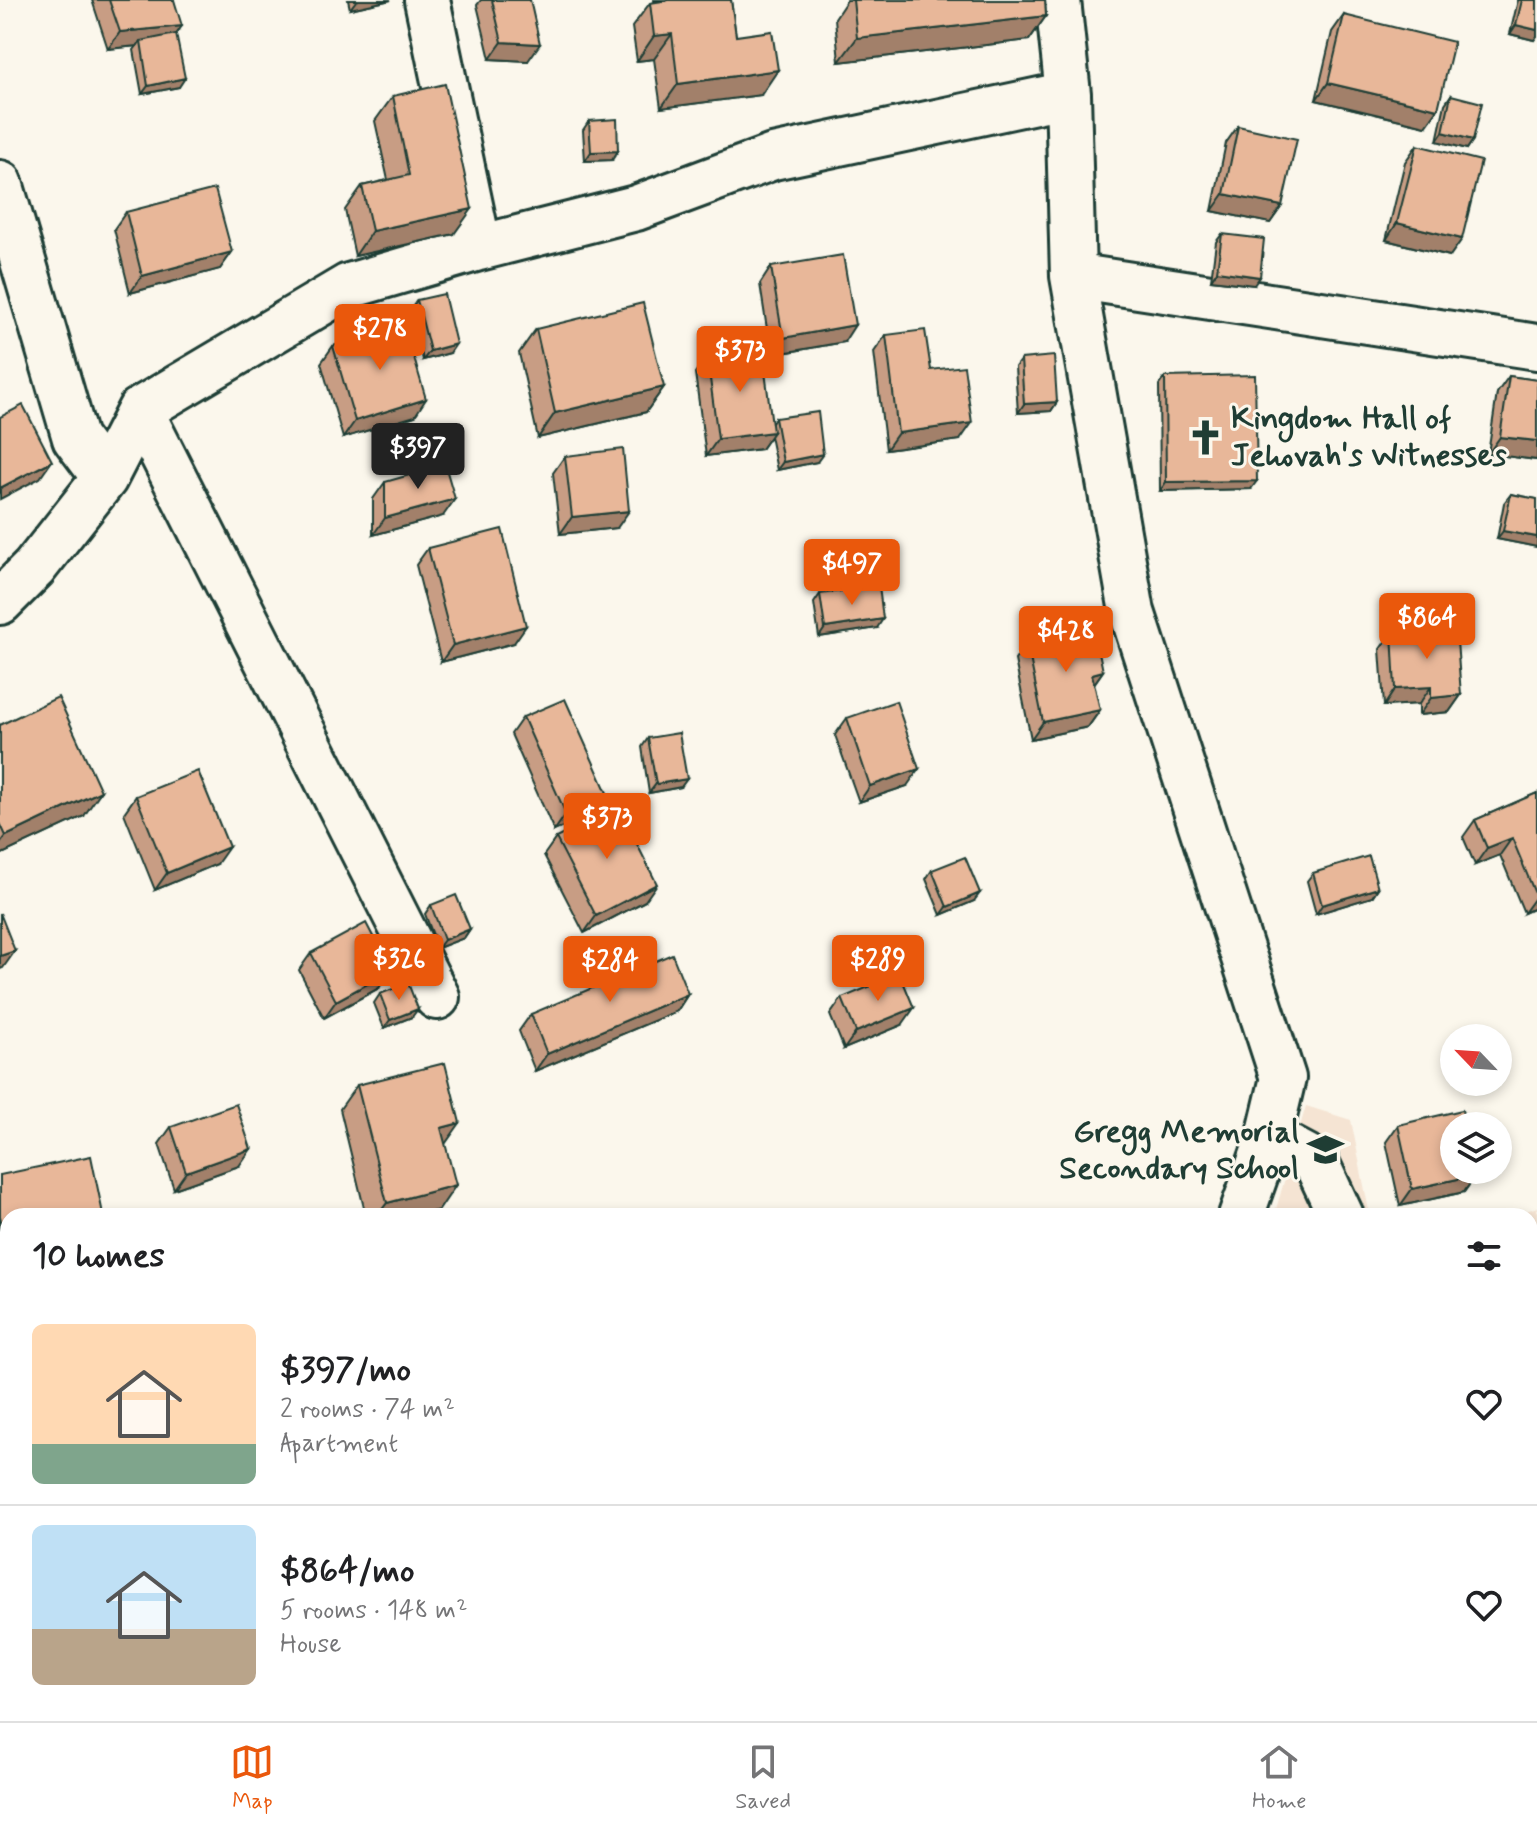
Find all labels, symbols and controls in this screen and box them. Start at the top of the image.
pin: $278 [333,304,427,372]
text: $278 [352,313,408,347]
pin: $373 [693,326,787,394]
text: $373 [715,335,765,369]
place label: Kingdom Hall of Jehovah's Witnesses [1231,398,1508,477]
church icon: Kingdom Hall of Jehovah's Witnesses [1186,418,1224,456]
pin: $397 [371,423,465,491]
text: $397 [389,432,447,466]
pin: $497 [805,539,899,607]
text: $497 [822,548,882,582]
pin: $864 [1380,593,1474,661]
text: $864 [1397,602,1457,636]
pin: $428 [1019,606,1113,674]
text: $428 [1037,615,1095,649]
pin: $373 [560,793,654,861]
text: $373 [582,802,632,836]
pin: $326 [352,934,446,1002]
pin: $289 [831,935,925,1003]
pin: $284 [563,936,657,1004]
text: $326 [372,943,426,977]
text: $289 [850,944,906,978]
text: $284 [581,945,639,979]
north arrow [1440,1024,1512,1096]
map controls [1440,1024,1512,1184]
place label: Gregg Memorial Secondary School [1059,1111,1299,1190]
button: layers [1440,1112,1512,1184]
school or university icon: Gregg Memorial Secondary School [1306,1131,1344,1169]
text: 10 homes [32,1234,165,1279]
icon: filters [1462,1234,1506,1278]
text: $397/mo [280,1348,411,1393]
icon: home [96,1356,192,1452]
icon: heart [1462,1382,1506,1426]
text: 2 rooms · 74 m² [280,1393,455,1427]
text: Apartment [280,1427,398,1461]
text: $864/mo [280,1549,414,1594]
icon: home [96,1557,192,1653]
icon: heart [1462,1583,1506,1627]
text: 5 rooms · 148 m² [280,1594,467,1628]
text: House [280,1628,341,1662]
tab: Map [230,1740,274,1816]
tab: Saved [735,1740,791,1816]
tab: Home [1252,1740,1307,1816]

